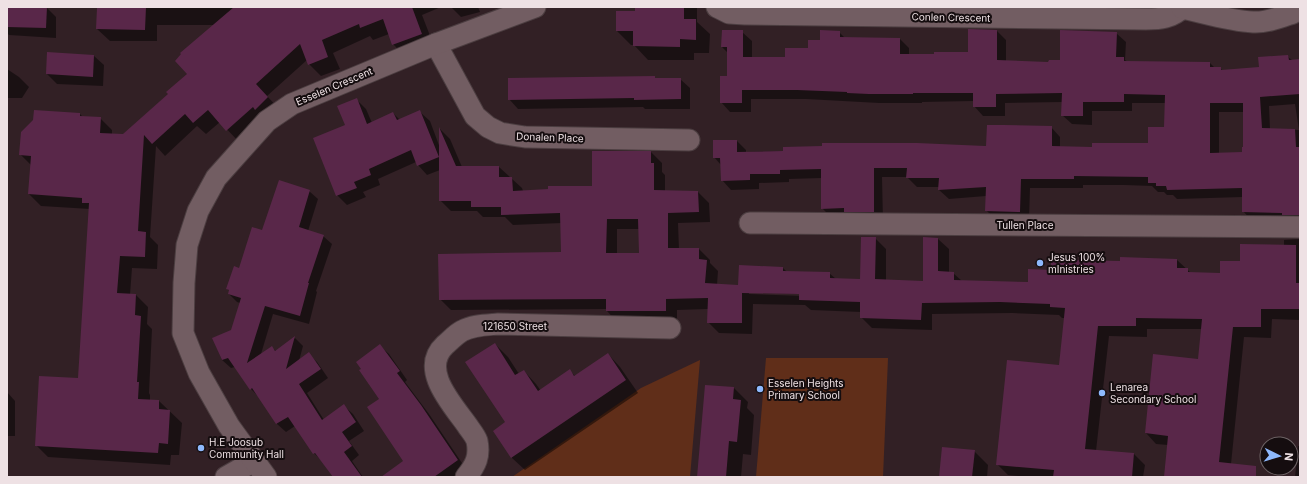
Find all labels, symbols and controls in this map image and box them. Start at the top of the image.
street label: Conlen Crescent [911,10,991,24]
street label: Esselen Crescent [294,64,375,108]
street label: Donalen Place [516,130,584,144]
street label: Tullen Place [997,219,1054,231]
place label: Jesus 100% mInistries [1048,251,1105,275]
marker: Jesus 100% mInistries [1035,258,1045,268]
street label: 121650 Street [483,320,548,332]
place label: Esselen Heights Primary School [768,377,844,401]
place label: Lenarea Secondary School [1110,381,1196,405]
marker: Esselen Heights Primary School [755,384,765,394]
marker: Lenarea Secondary School [1097,388,1107,398]
place label: H.E Joosub Community Hall [209,436,284,460]
north arrow [1259,436,1299,476]
marker: H.E Joosub Community Hall [196,443,206,453]
text: N [1282,452,1296,462]

